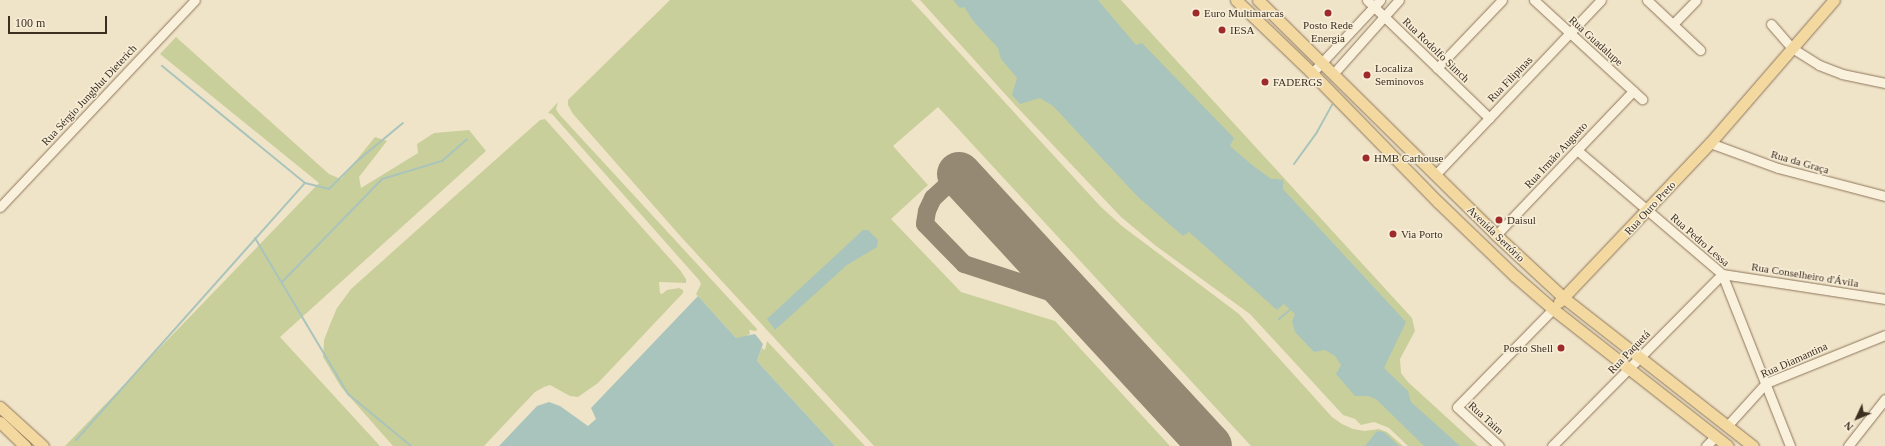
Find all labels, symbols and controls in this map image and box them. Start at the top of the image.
place label: Euro Multimarcas [1204,6,1284,20]
scale bar [10,8,109,34]
marker: Euro Multimarcas [1191,8,1201,18]
marker: Posto Rede Energia [1323,8,1333,18]
street label: Rua Guadalupe [1566,13,1626,69]
street label: Rua Rodolfo Simch [1400,15,1472,85]
text: 100 m [15,16,45,30]
place label: Posto Rede Energia [1303,19,1353,45]
place label: IESA [1230,23,1254,37]
marker: IESA [1217,25,1227,35]
street label: Rua Sérgio Jungblut Dieterich [39,42,139,148]
street label: Rua Filipinas [1485,53,1535,105]
place label: Localiza Seminovos [1375,62,1424,88]
marker: Localiza Seminovos [1362,70,1372,80]
place label: FADERGS [1273,75,1322,89]
marker: FADERGS [1260,77,1270,87]
street label: Rua Irmão Augusto [1522,119,1590,191]
street label: Rua da Graça [1769,147,1831,177]
place label: HMB Carhouse [1374,151,1443,165]
marker: HMB Carhouse [1361,153,1371,163]
street label: Rua Ouro Preto [1622,178,1678,238]
street label: Avenida Sertório [1465,203,1527,265]
street label: Rua Pedro Lessa [1668,211,1732,269]
place label: Daisul [1507,213,1536,227]
marker: Daisul [1494,215,1504,225]
place label: Via Porto [1401,227,1443,241]
marker: Via Porto [1388,229,1398,239]
street label: Rua Conselheiro d'Ávila [1750,260,1860,290]
street label: Rua Paquetá [1605,328,1653,376]
street label: Rua Diamantina [1759,339,1829,381]
place label: Posto Shell [1503,341,1553,355]
marker: Posto Shell [1556,343,1566,353]
north arrow [1837,398,1877,438]
street label: Rua Taim [1466,399,1506,437]
text: N [1841,419,1855,433]

